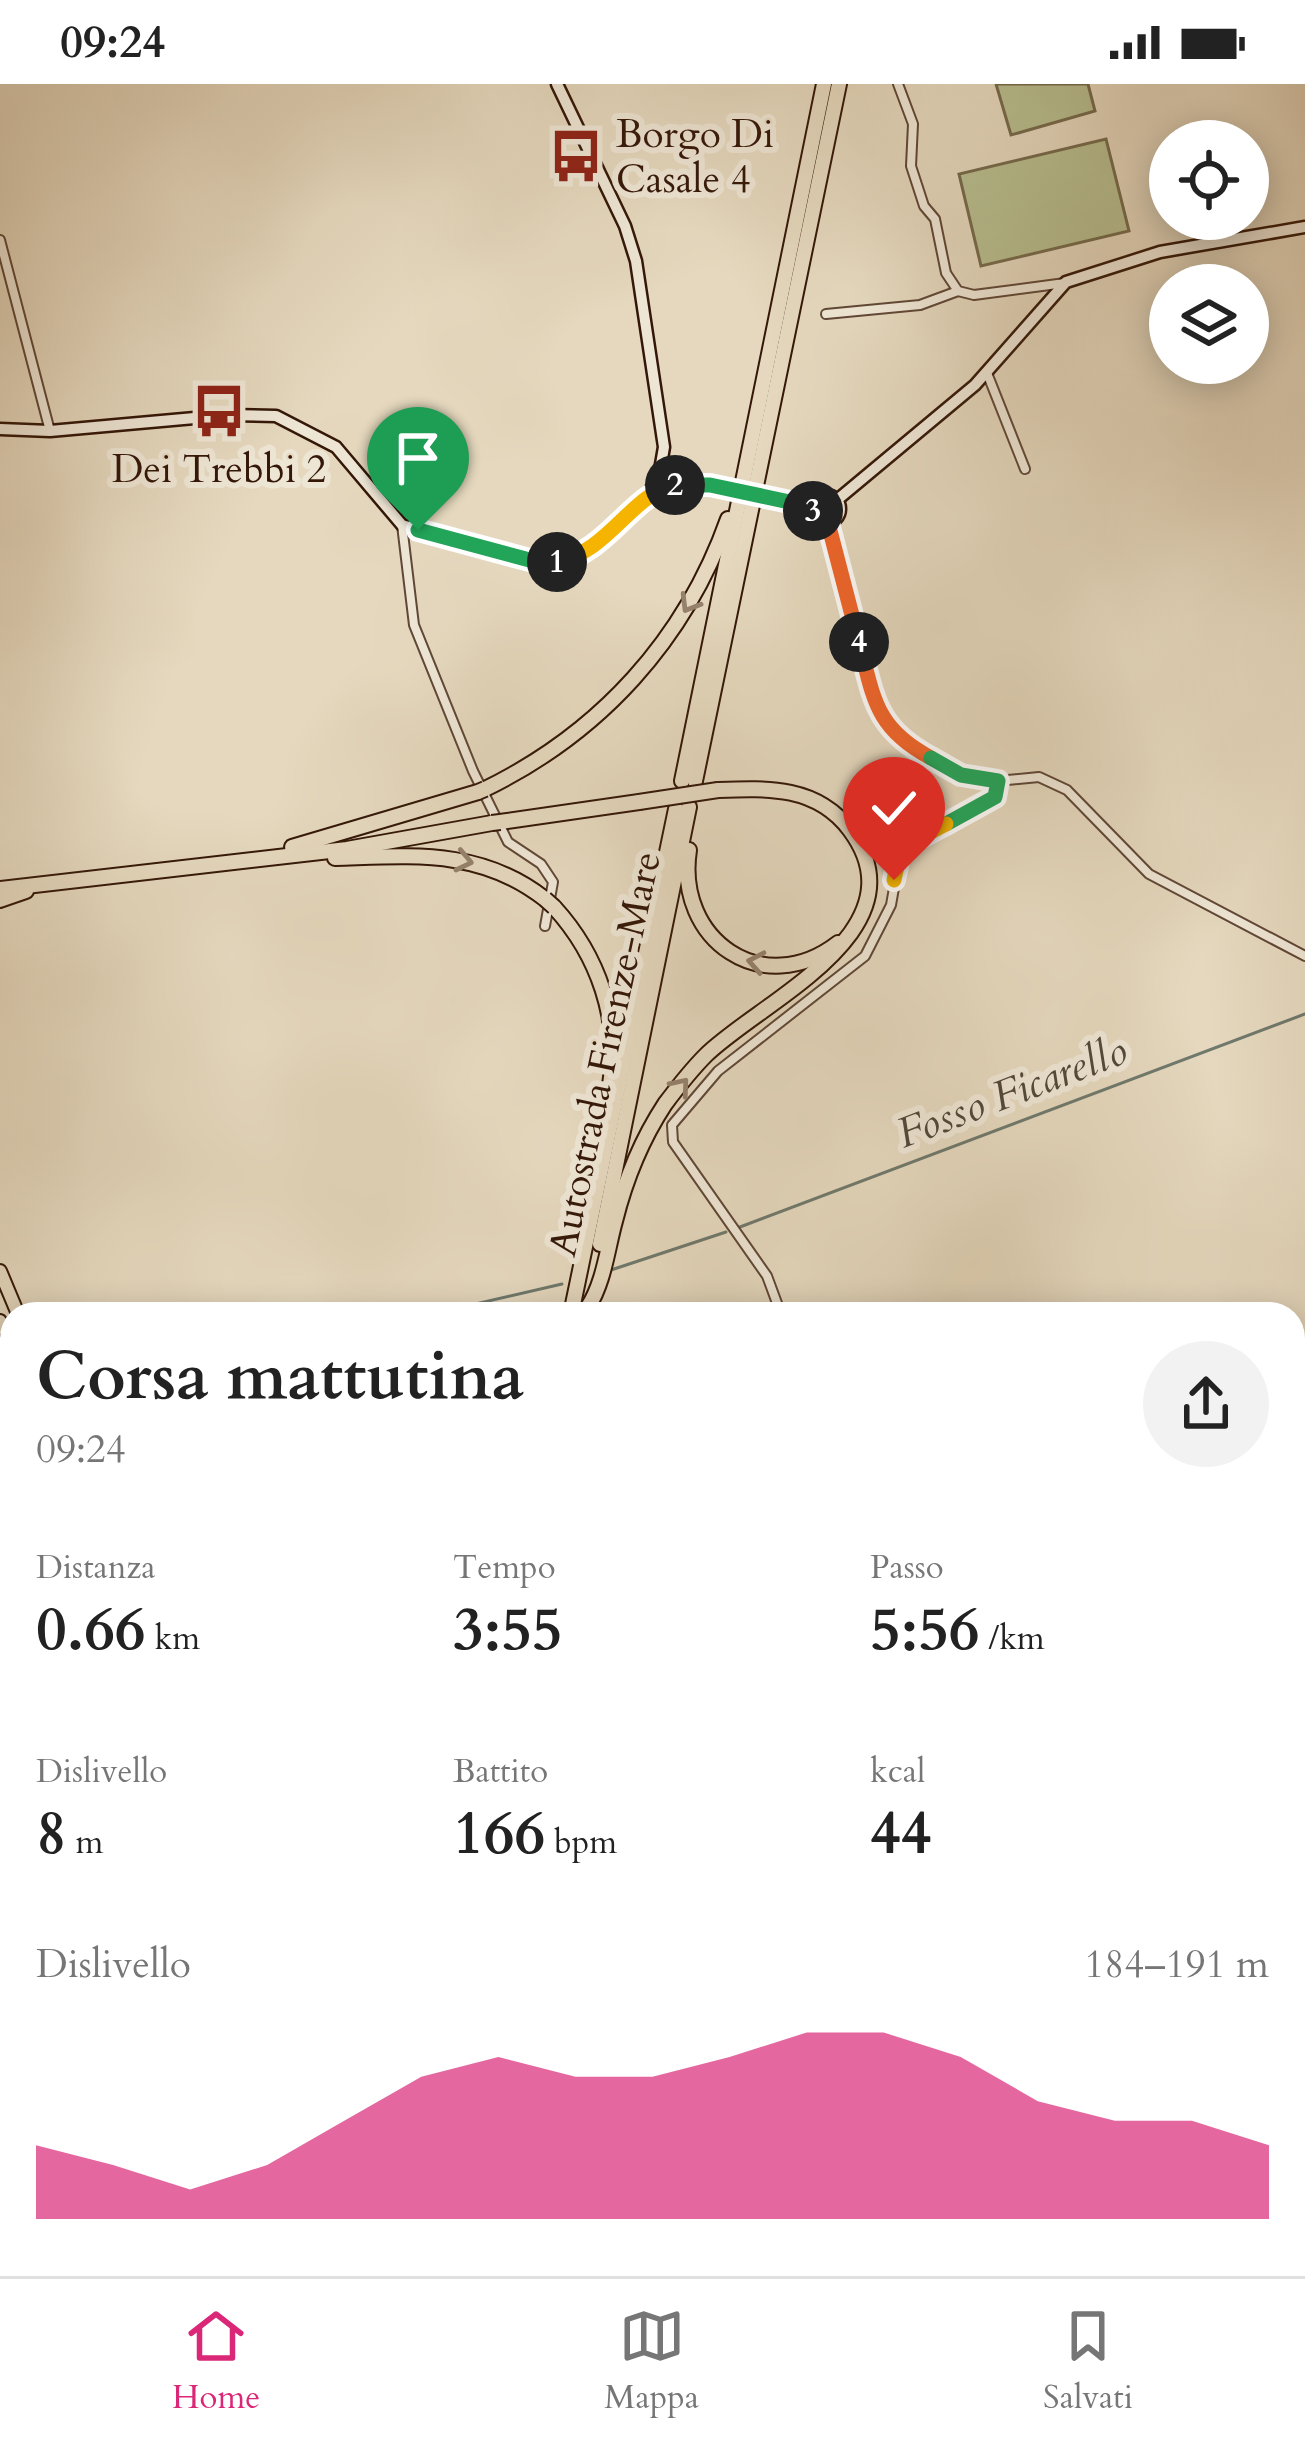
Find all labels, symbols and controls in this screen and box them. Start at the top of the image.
text: 09:24 [60,12,165,73]
place label: Borgo Di Casale 4 [616,108,774,206]
map controls [1149,120,1269,384]
button: locate [1149,120,1269,240]
bus stop icon: Borgo Di Casale 4 [547,127,605,185]
button: layers [1149,264,1269,384]
bus stop icon: Dei Trebbi 2 [190,382,248,440]
pin [367,407,469,530]
icon: arrive [385,425,451,491]
place label: Dei Trebbi 2 [112,443,326,496]
pin: 2 [645,455,705,515]
text: 2 [667,462,683,507]
pin: 3 [783,481,843,541]
text: 3 [805,488,821,533]
pin: 1 [527,532,587,592]
text: 1 [549,539,565,584]
one-way arrow [680,591,703,613]
pin: 4 [829,612,889,672]
text: 4 [851,619,867,664]
pin [843,757,945,880]
icon: check [861,775,927,841]
one-way arrow [454,847,474,872]
street label: Autostrada Firenze-Mare [536,847,674,1261]
one-way arrow [746,950,766,976]
water label: Fosso Ficarello [889,1022,1135,1162]
one-way arrow [666,1077,688,1099]
text: Corsa mattutina [36,1333,524,1422]
button: share [1143,1341,1269,1467]
text: 09:24 [36,1423,126,1476]
text: Distanza [36,1545,156,1590]
text: Tempo [453,1545,556,1590]
text: Passo [870,1545,944,1590]
text: 0.66 [36,1590,146,1671]
text: 3:55 [453,1590,563,1671]
text: 5:56 [870,1590,980,1671]
text: km [146,1616,200,1661]
text: /km [980,1616,1045,1661]
text: Dislivello [36,1749,167,1794]
text: Battito [453,1749,548,1794]
text: kcal [870,1749,925,1794]
text: 8 [36,1794,67,1875]
text: 166 [453,1794,545,1875]
text: 44 [870,1794,931,1875]
text: m [67,1820,104,1865]
text: bpm [545,1820,617,1865]
text: Dislivello [36,1938,191,1991]
text: 184–191 m [1084,1938,1269,1991]
tab: Home [172,2303,260,2420]
tab: Mappa [604,2303,699,2420]
tab: Salvati [1043,2303,1133,2420]

